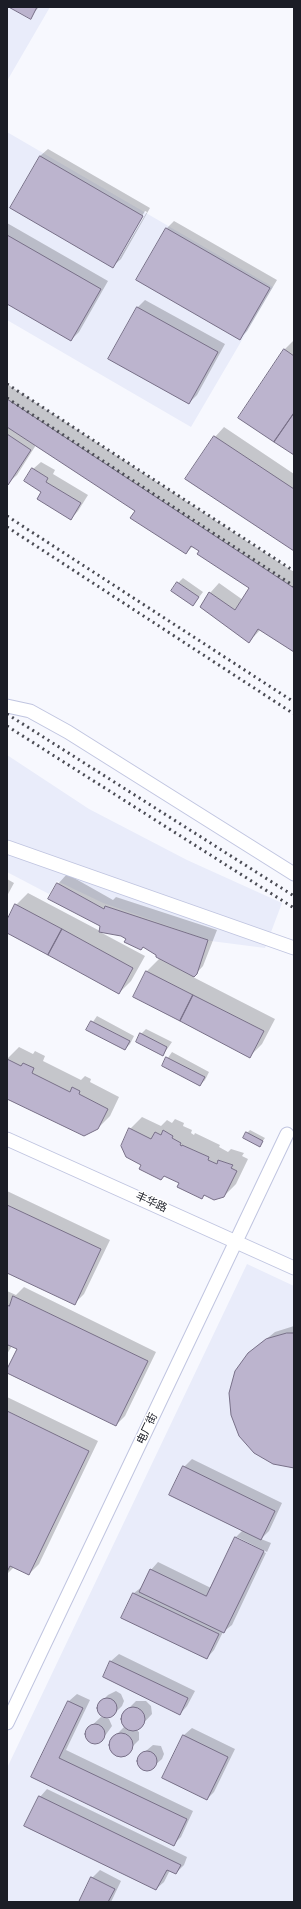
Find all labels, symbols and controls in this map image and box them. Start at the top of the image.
street label: 丰华路 [133,1190,169,1216]
street label: 电厂街 [135,1411,161,1447]

